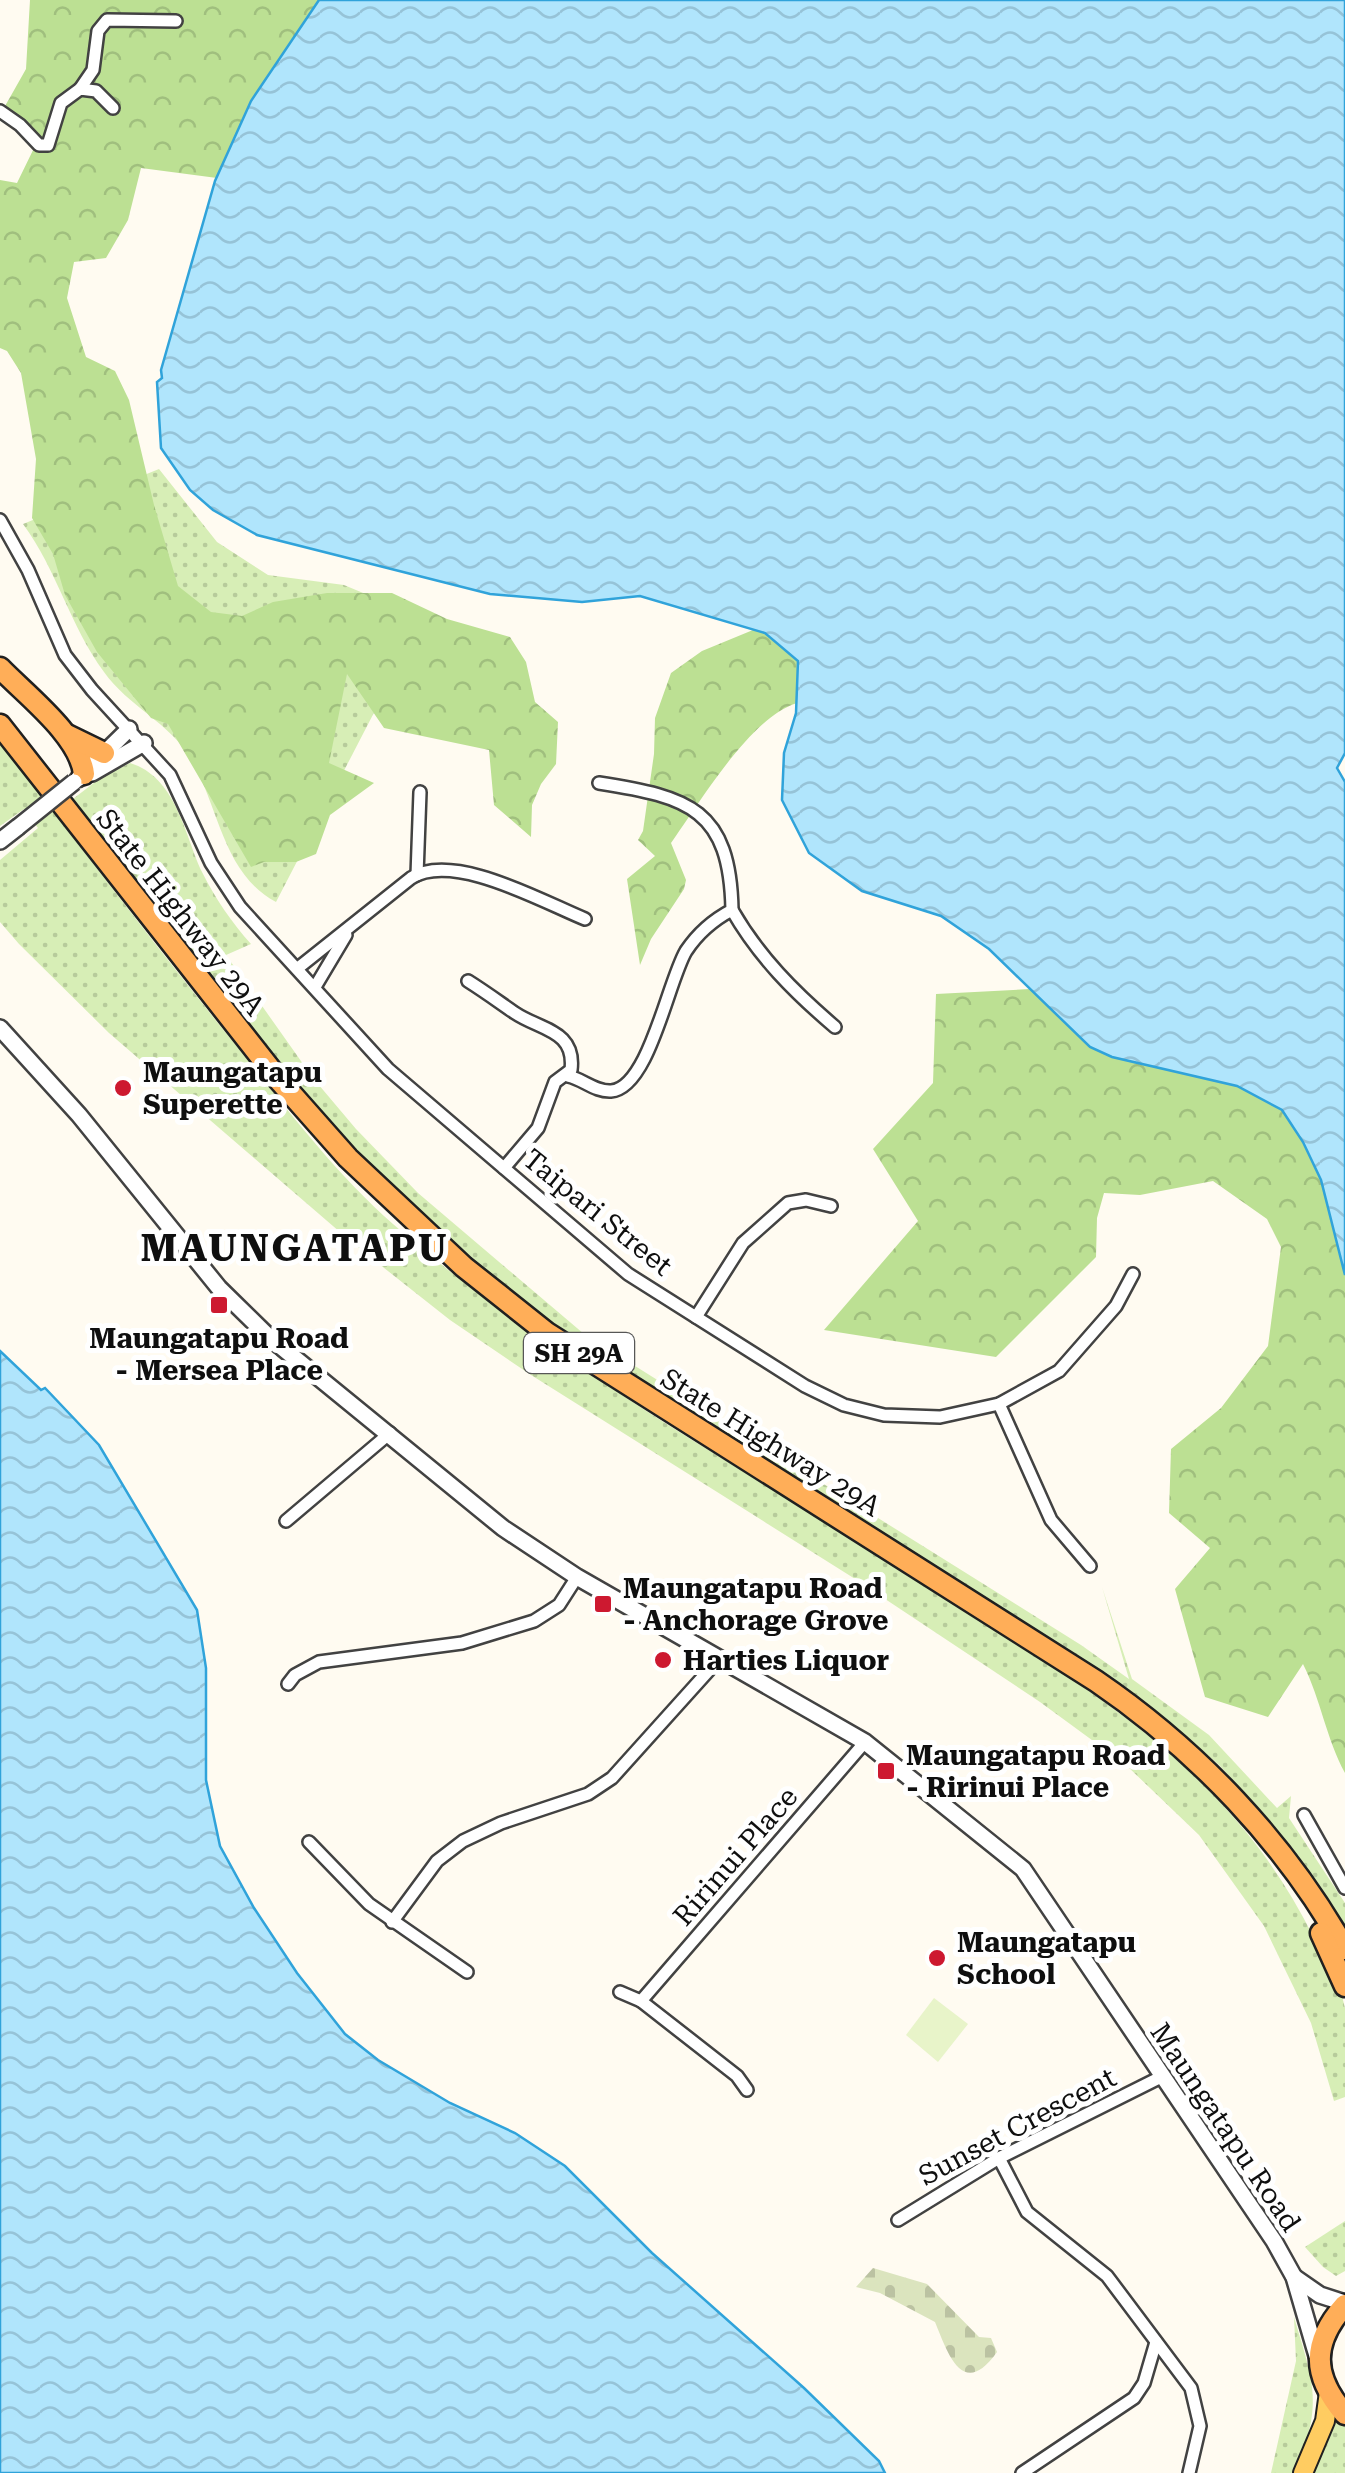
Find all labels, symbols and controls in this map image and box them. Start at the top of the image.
street label: State Highway 29A [90,803,272,1022]
place label: Maungatapu Superette [143,1056,322,1121]
marker: Maungatapu Superette [112,1077,134,1099]
street label: Taipari Street [517,1142,679,1282]
district label: MAUNGATAPU [140,1226,450,1270]
marker: Maungatapu Road - Mersea Place [208,1294,230,1316]
place label: Maungatapu Road - Mersea Place [89,1322,349,1387]
road number: SH 29A [524,1333,634,1373]
street label: State Highway 29A [655,1361,887,1524]
place label: Maungatapu Road - Anchorage Grove [623,1572,889,1637]
marker: Maungatapu Road - Anchorage Grove [592,1593,614,1615]
place label: Harties Liquor [683,1644,890,1677]
marker: Harties Liquor [652,1649,674,1671]
place label: Maungatapu Road - Ririnui Place [906,1739,1166,1804]
marker: Maungatapu Road - Ririnui Place [875,1760,897,1782]
street label: Ririnui Place [666,1780,804,1932]
place label: Maungatapu School [957,1926,1136,1991]
marker: Maungatapu School [926,1947,948,1969]
street label: Maungatapu Road [1144,2017,1308,2238]
street label: Sunset Crescent [913,2061,1121,2192]

